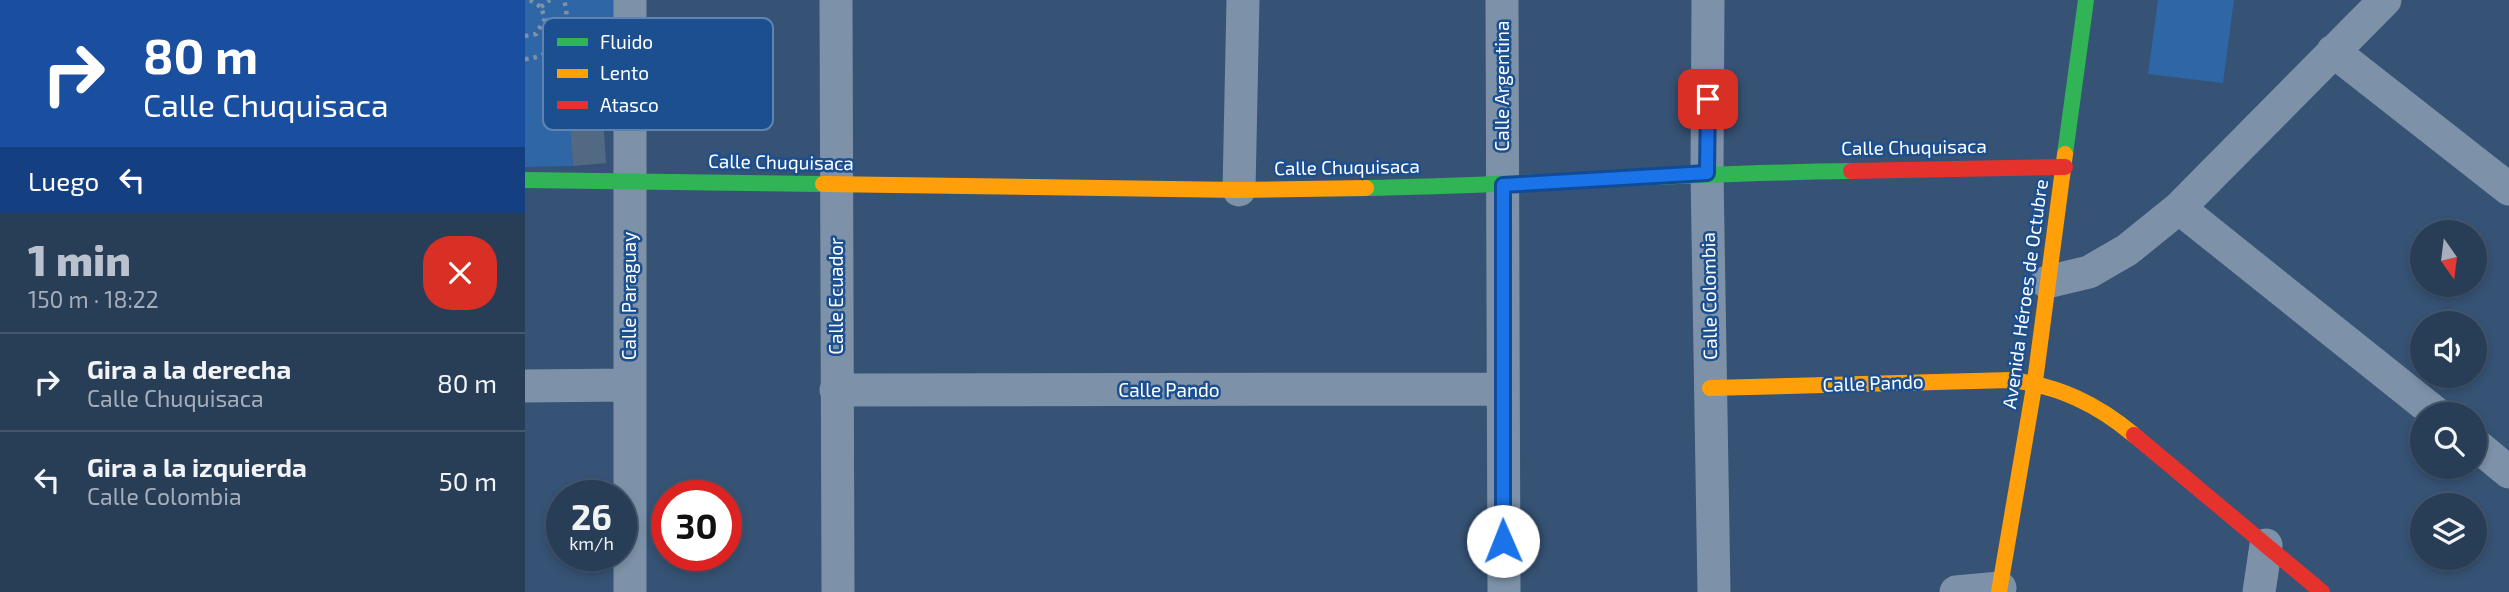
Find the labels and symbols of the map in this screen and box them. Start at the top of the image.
legend [543,18,773,130]
street label: Calle Argentina [1490,20,1513,152]
text: Fluido [600,30,653,53]
text: Lento [600,61,649,84]
pin [1678,69,1738,129]
text: Atasco [600,93,659,116]
street label: Calle Chuquisaca [1841,134,1987,159]
street label: Calle Chuquisaca [708,149,854,174]
street label: Calle Chuquisaca [1274,154,1420,179]
street label: Avenida Héroes de Octubre [1997,178,2052,410]
north arrow [2410,220,2487,298]
street label: Calle Paraguay [617,232,640,360]
street label: Calle Colombia [1696,232,1721,360]
street label: Calle Ecuador [824,237,847,355]
street label: Calle Pando [1822,369,1924,396]
street label: Calle Pando [1118,378,1220,401]
speed limit sign: 30 [651,480,742,571]
position arrow [1466,504,1540,578]

